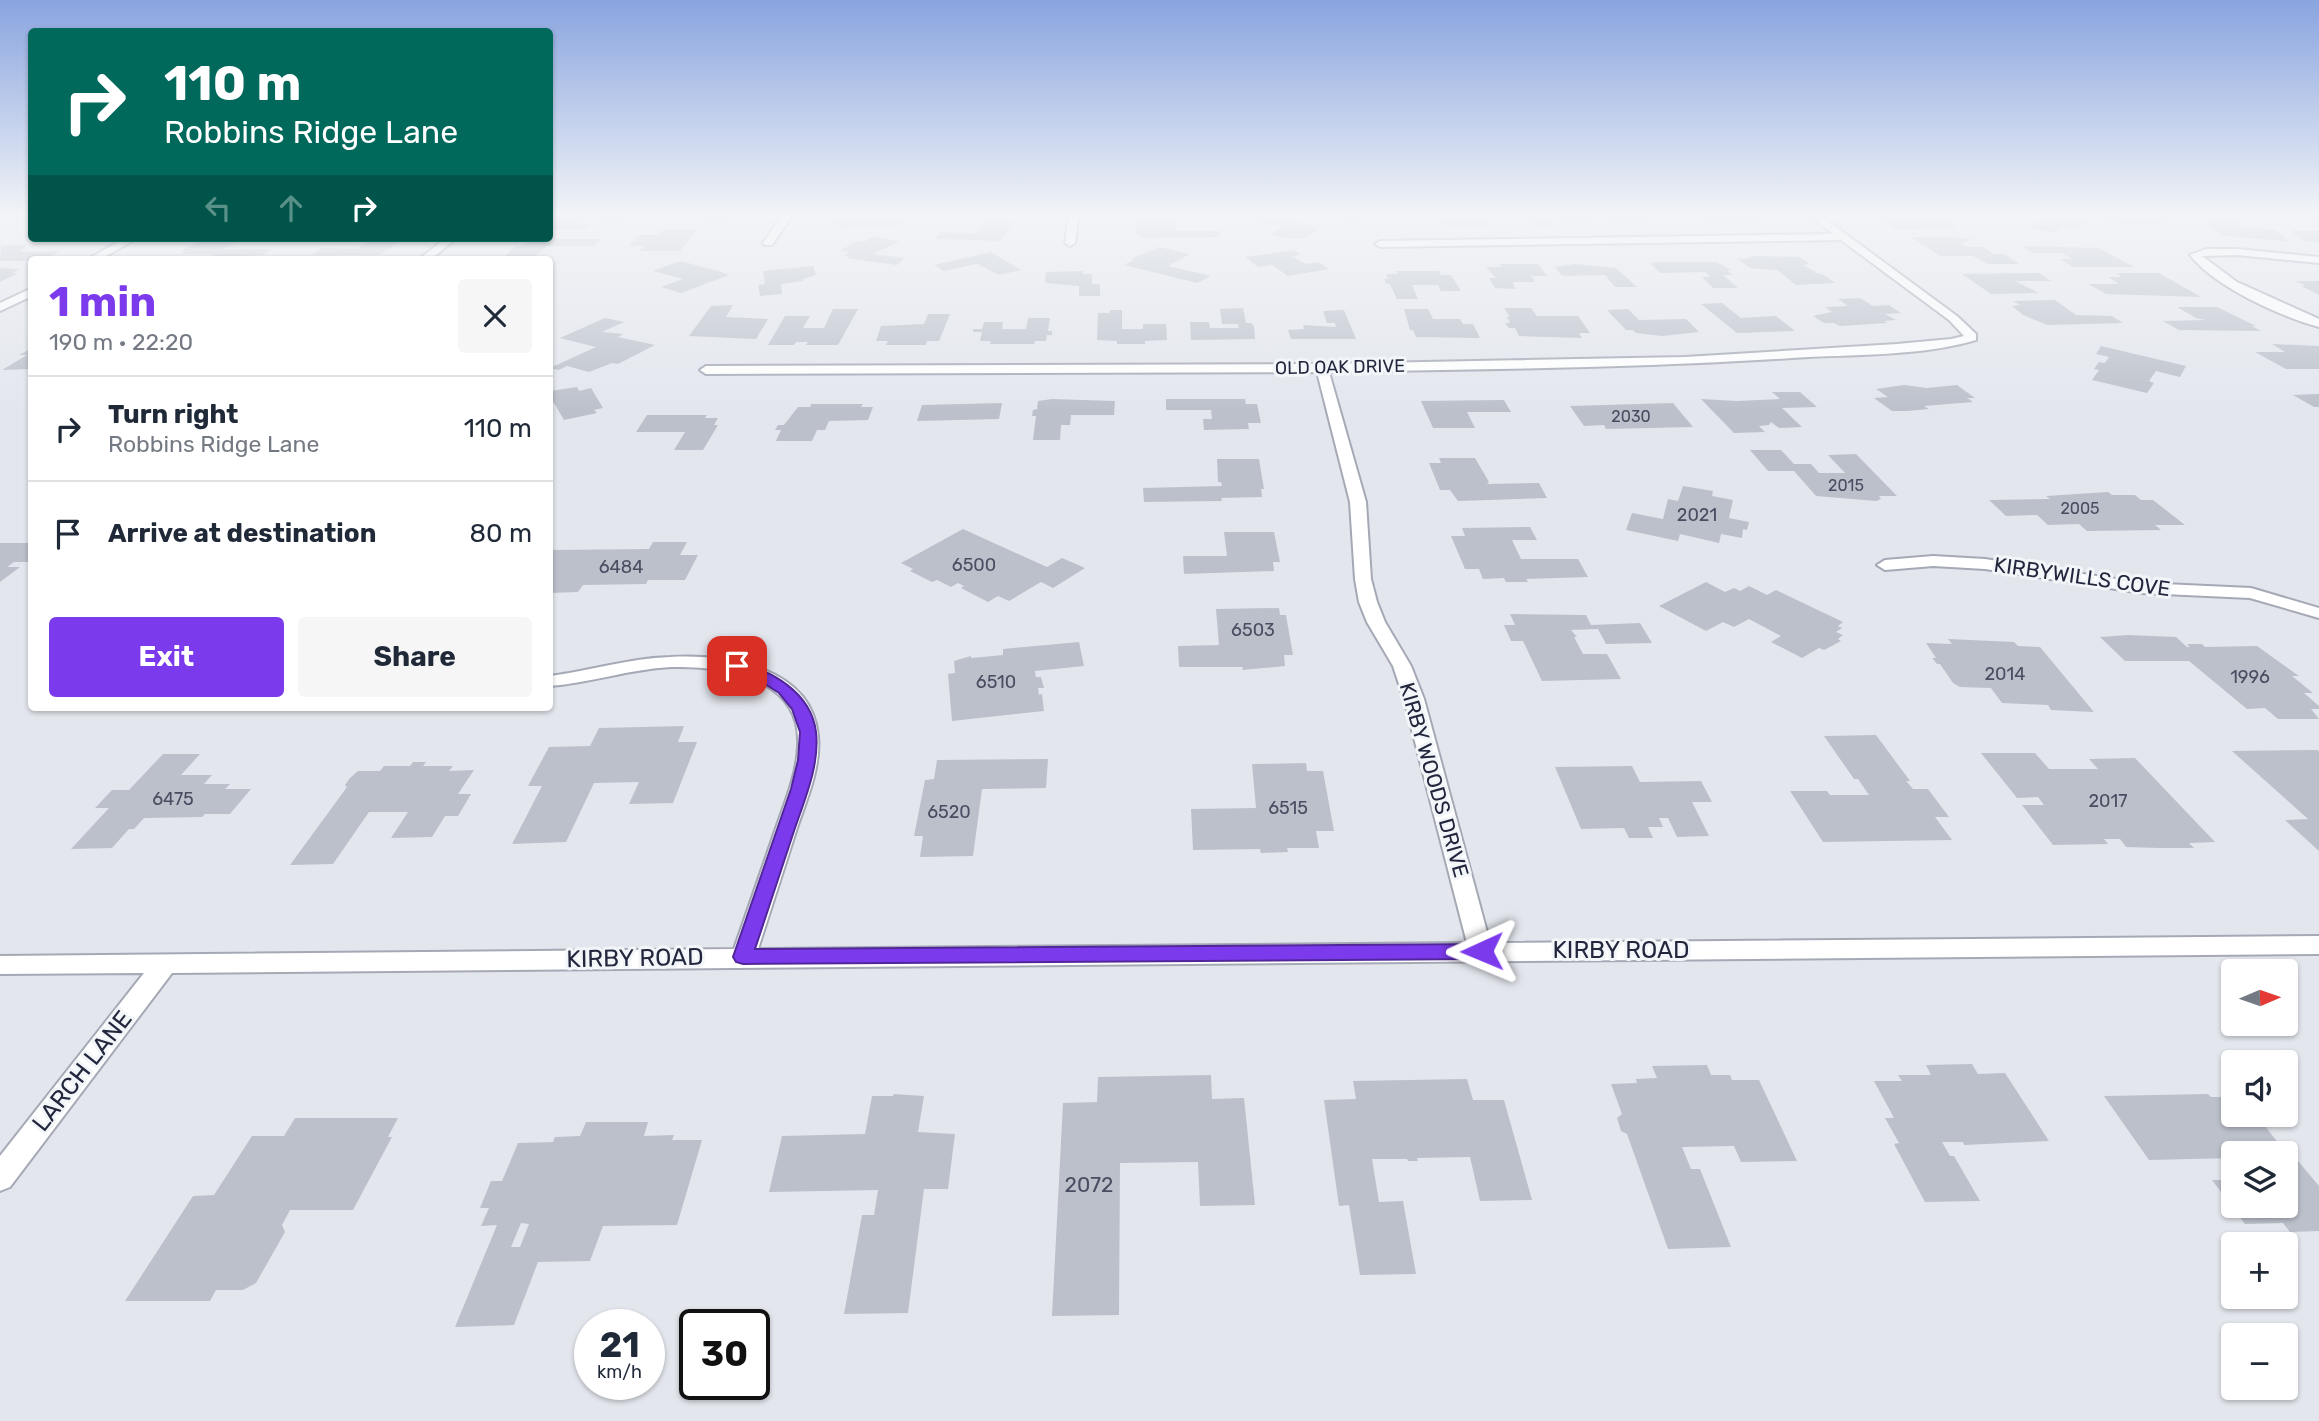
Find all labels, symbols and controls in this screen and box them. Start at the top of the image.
text: 110 m [164,54,301,112]
icon: right [49,56,140,147]
text: Robbins Ridge Lane [164,113,458,151]
icon: left [199,189,237,227]
icon: ahead [272,189,310,227]
icon: right [345,189,383,227]
text: 1 min [49,277,156,327]
button: close [458,279,532,353]
text: 190 m · 22:20 [49,328,193,356]
street label: OLD OAK DRIVE [1275,355,1405,379]
text: Turn right [108,399,238,430]
house number: 2030 [1611,407,1651,426]
icon: right [49,410,87,448]
text: 110 m [464,413,532,444]
text: Robbins Ridge Lane [108,430,319,458]
house number: 2015 [1828,476,1864,495]
house number: 2005 [2060,499,2100,518]
house number: 2021 [1677,504,1717,526]
icon: arrive [49,515,87,553]
text: Arrive at destination [108,518,376,549]
text: 80 m [469,518,532,549]
street label: KIRBYWILLS COVE [1992,552,2172,601]
house number: 6500 [952,554,996,576]
house number: 6484 [599,556,643,578]
button: Exit [49,617,284,697]
button: Share [298,617,532,697]
house number: 6503 [1231,619,1275,641]
pin [707,636,767,696]
icon: arrive [718,647,756,685]
house number: 2014 [1985,663,2025,685]
house number: 1996 [2230,666,2270,688]
house number: 6510 [976,671,1016,693]
street label: KIRBY WOODS DRIVE [1395,679,1474,880]
house number: 6475 [152,788,194,810]
house number: 2017 [2089,790,2127,812]
house number: 6515 [1268,797,1308,819]
house number: 6520 [927,801,971,823]
position arrow [1445,914,1519,988]
street label: KIRBY ROAD [1552,936,1690,964]
street label: KIRBY ROAD [566,943,704,973]
north arrow [2221,959,2298,1036]
map controls [2221,959,2298,1400]
street label: LARCH LANE [26,1005,138,1137]
button: sound [2221,1050,2298,1127]
button: layers [2221,1141,2298,1218]
house number: 2072 [1065,1172,1113,1197]
button: + [2221,1232,2298,1309]
speed limit sign: 30 [679,1309,770,1400]
button: − [2221,1323,2298,1400]
text: 21 [599,1324,640,1366]
text: km/h [597,1361,642,1383]

